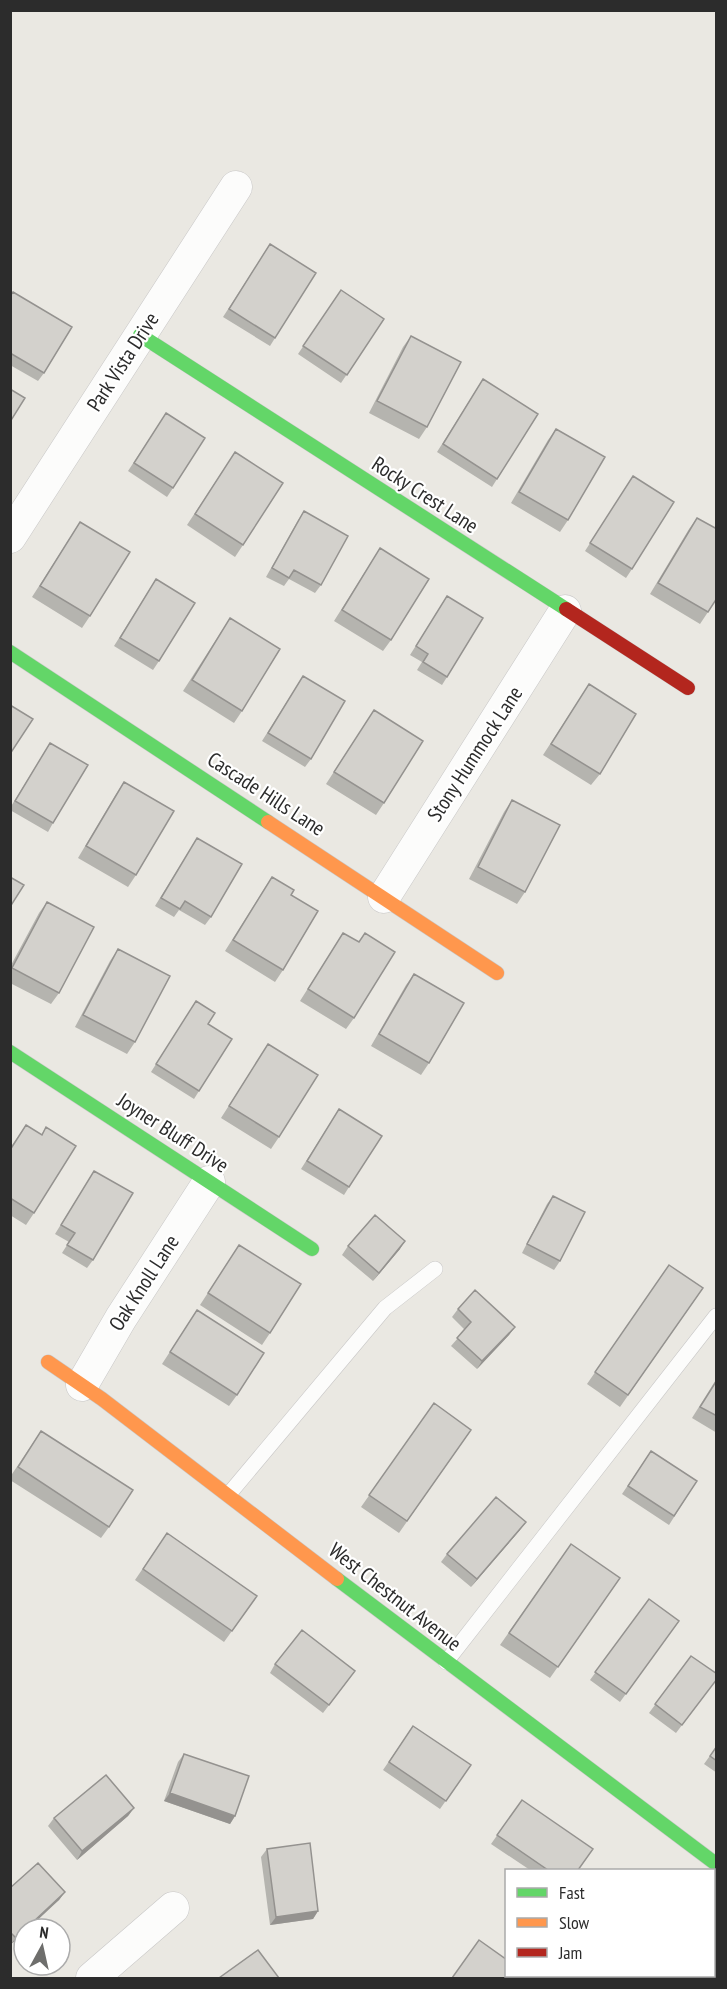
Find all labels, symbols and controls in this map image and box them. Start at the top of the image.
street label: Park Vista Drive [81,307,165,416]
street label: Rocky Crest Lane [367,450,484,539]
street label: Stony Hummock Lane [421,681,528,826]
street label: Cascade Hills Lane [202,746,330,842]
street label: Joyner Bluff Drive [112,1086,234,1179]
street label: Oak Knoll Lane [103,1230,185,1336]
street label: West Chestnut Avenue [324,1536,467,1657]
legend [505,1869,715,1977]
text: Fast [559,1881,585,1904]
text: Slow [559,1911,590,1934]
north arrow [12,1917,72,1977]
text: N [38,1922,50,1943]
text: Jam [558,1941,582,1964]

